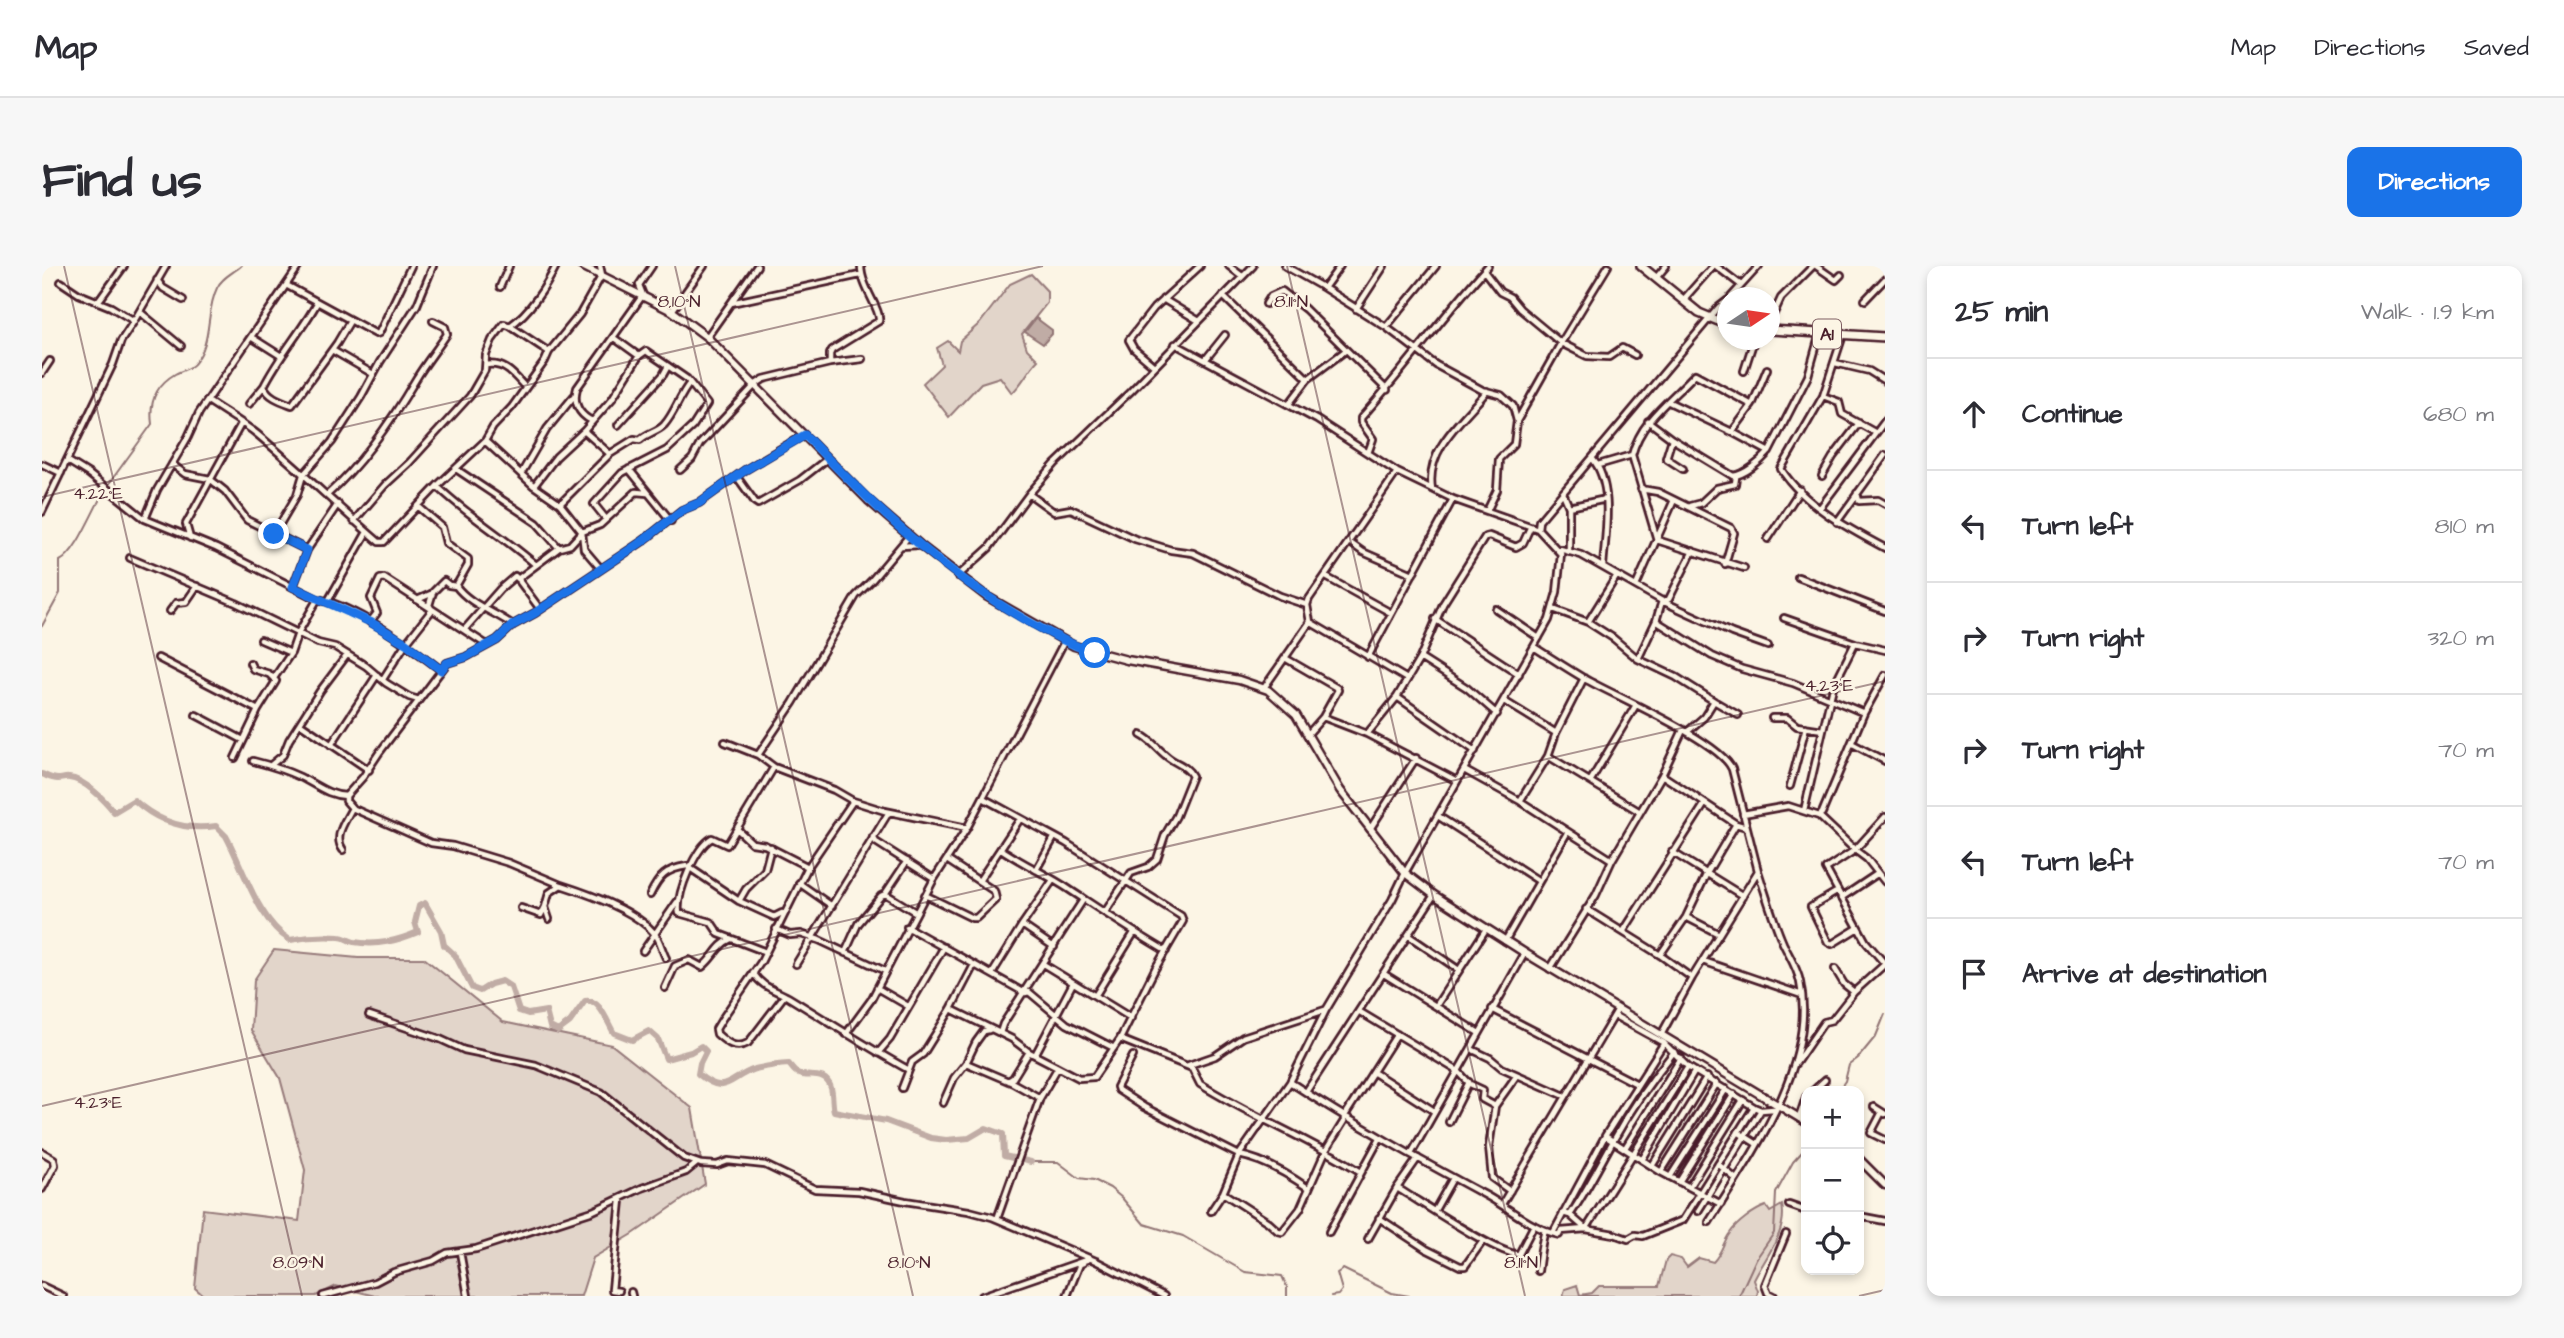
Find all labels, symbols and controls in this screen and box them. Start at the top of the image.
text: Map [35,25,97,71]
text: Map [2231,31,2276,65]
text: Directions [2314,31,2426,65]
text: Saved [2464,31,2529,65]
button: Directions [2347,147,2522,217]
text: Find us [42,148,202,216]
north arrow [1717,287,1780,350]
text: 8.10°N [657,289,701,314]
text: 8.11°N [1274,289,1308,314]
text: 25 min [1955,291,2048,333]
text: Walk · 1.9 km [2361,296,2494,328]
road number: A1 [1813,320,1841,348]
icon: ahead [1955,395,1993,433]
text: Continue [2022,396,2123,432]
text: 680 m [2423,398,2494,430]
text: 4.22°E [73,481,123,506]
icon: left [1955,507,1993,545]
text: Turn left [2022,508,2133,544]
text: 810 m [2435,510,2494,542]
route end [258,518,289,549]
icon: right [1955,619,1993,657]
text: Turn right [2022,620,2144,656]
text: 320 m [2428,622,2494,654]
route start [1079,637,1110,668]
text: 4.23°E [1805,673,1854,698]
icon: right [1955,731,1993,769]
text: Turn right [2022,732,2144,768]
text: 70 m [2438,734,2494,766]
icon: left [1955,843,1993,881]
text: Turn left [2022,844,2133,880]
text: 70 m [2438,846,2494,878]
icon: arrive [1955,955,1993,993]
text: Arrive at destination [2022,956,2267,992]
map controls [1801,1086,1864,1275]
button: + [1801,1086,1864,1149]
text: 4.23°E [74,1090,123,1115]
button: − [1801,1149,1864,1212]
button: locate [1801,1212,1864,1275]
text: 8.09°N [272,1250,324,1275]
text: 8.10°N [887,1250,931,1275]
text: 8.11°N [1504,1250,1538,1275]

